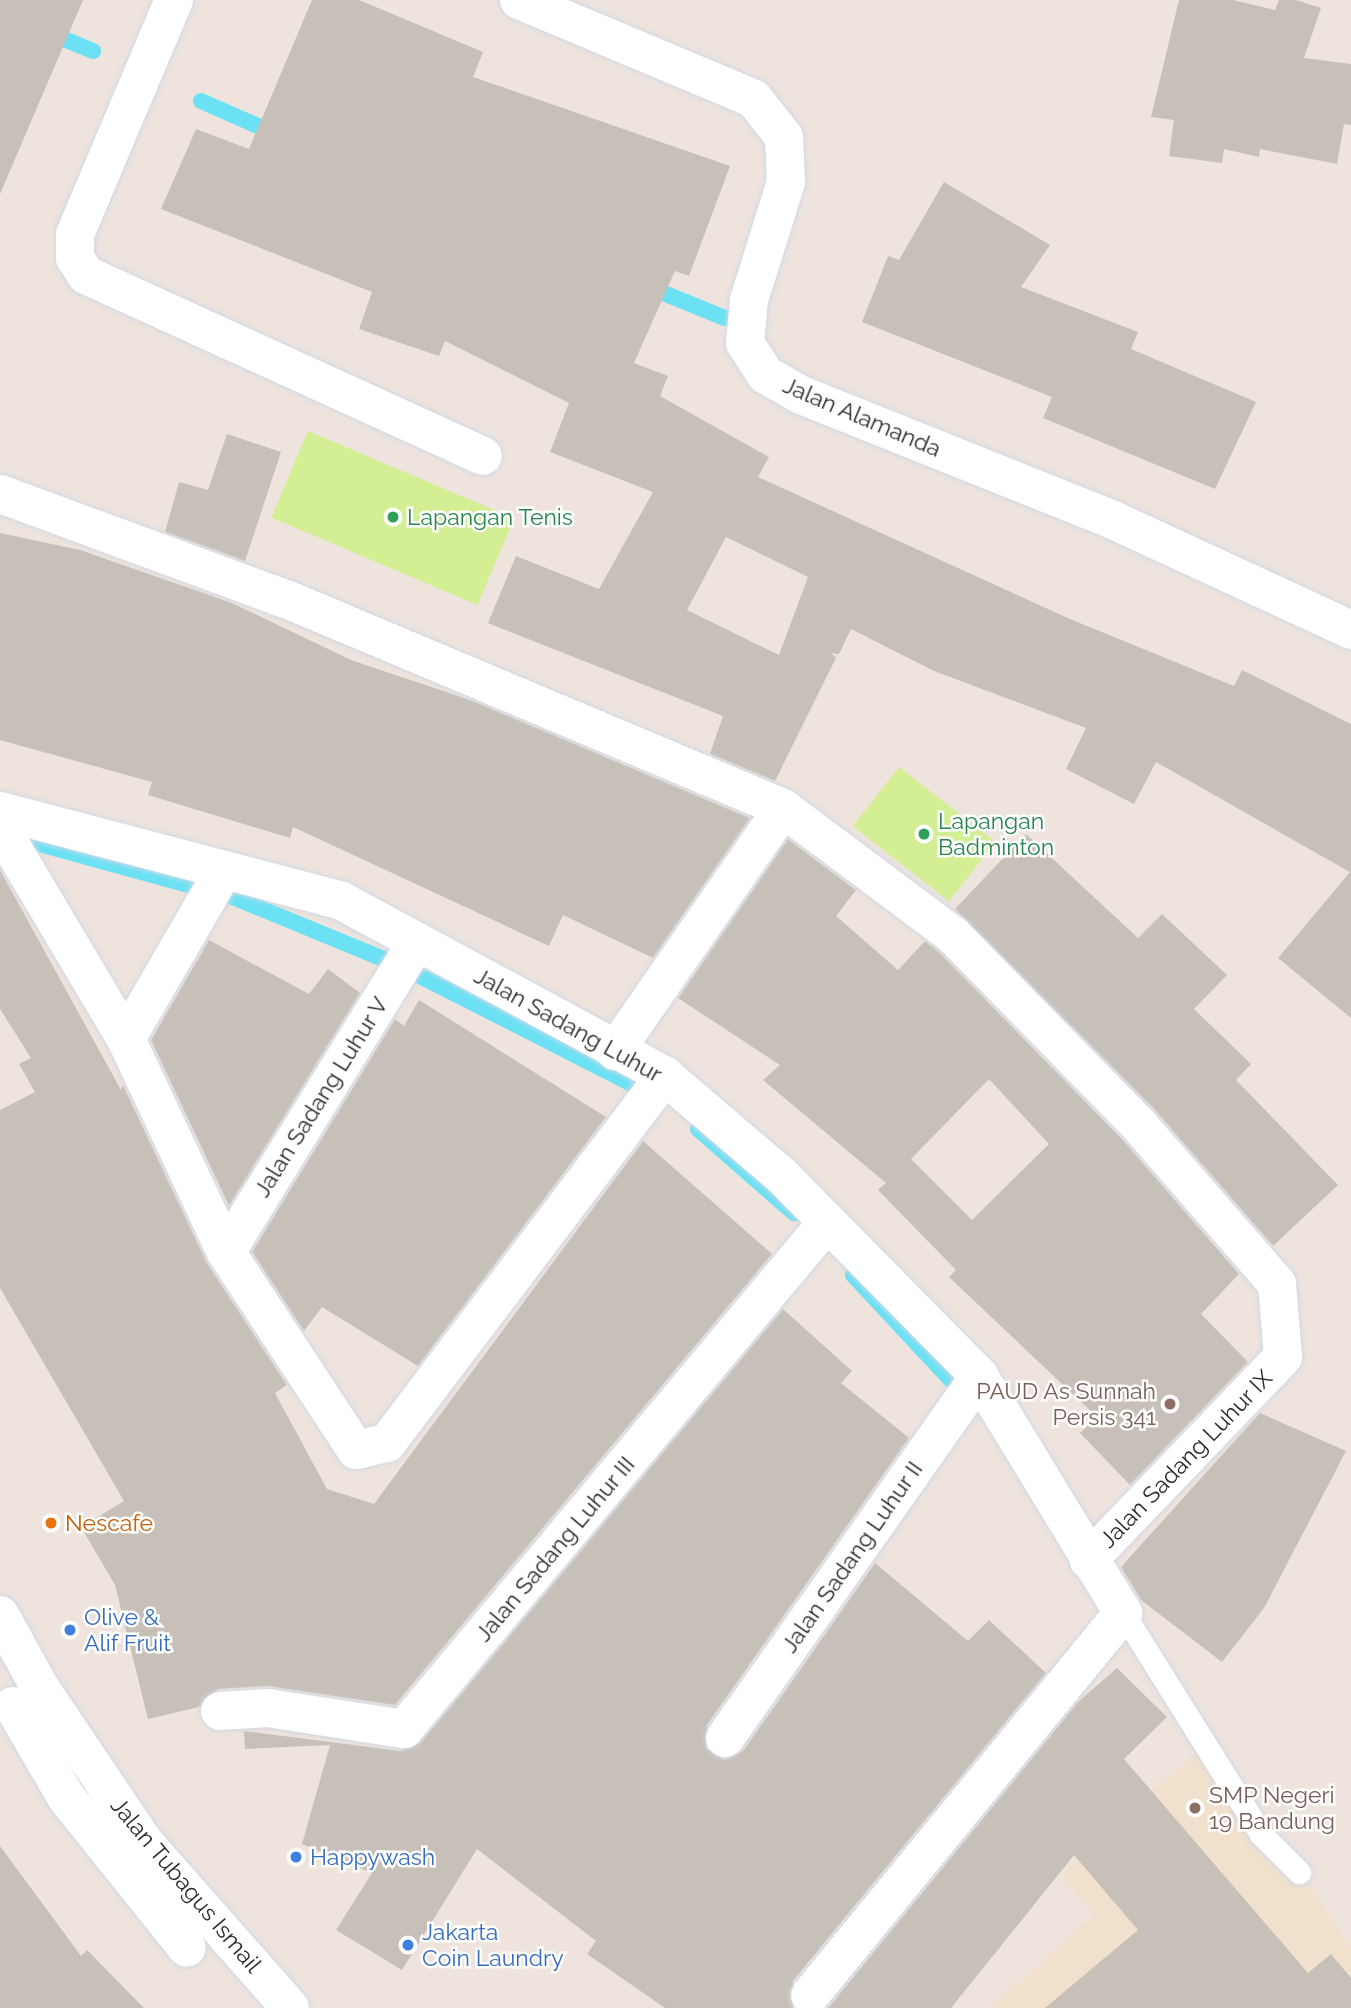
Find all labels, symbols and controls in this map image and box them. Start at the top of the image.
street label: Jalan Alamanda [778,371,946,463]
place label: Lapangan Tenis [407,503,574,531]
marker: Lapangan Tenis [385,509,401,525]
place label: Lapangan Badminton [938,807,1054,861]
marker: Lapangan Badminton [916,826,932,842]
street label: Jalan Sadang Luhur [469,962,667,1088]
street label: Jalan Sadang Luhur V [248,991,394,1203]
street label: Jalan Sadang Luhur IX [1094,1364,1278,1554]
place label: PAUD As Sunnah Persis 341 [976,1377,1156,1431]
marker: PAUD As Sunnah Persis 341 [1162,1396,1178,1412]
street label: Jalan Sadang Luhur III [469,1451,641,1647]
street label: Jalan Sadang Luhur II [775,1456,929,1658]
place label: Nescafe [65,1509,153,1537]
marker: Nescafe [43,1515,59,1531]
place label: Olive & Alif Fruit [84,1603,171,1657]
marker: Olive & Alif Fruit [62,1622,78,1638]
place label: SMP Negeri 19 Bandung [1209,1781,1335,1835]
street label: Jalan Tubagus Ismail [105,1792,267,1978]
marker: SMP Negeri 19 Bandung [1187,1800,1203,1816]
place label: Happywash [310,1843,435,1871]
marker: Happywash [288,1849,304,1865]
place label: Jakarta Coin Laundry [422,1918,564,1972]
marker: Jakarta Coin Laundry [400,1937,416,1953]

